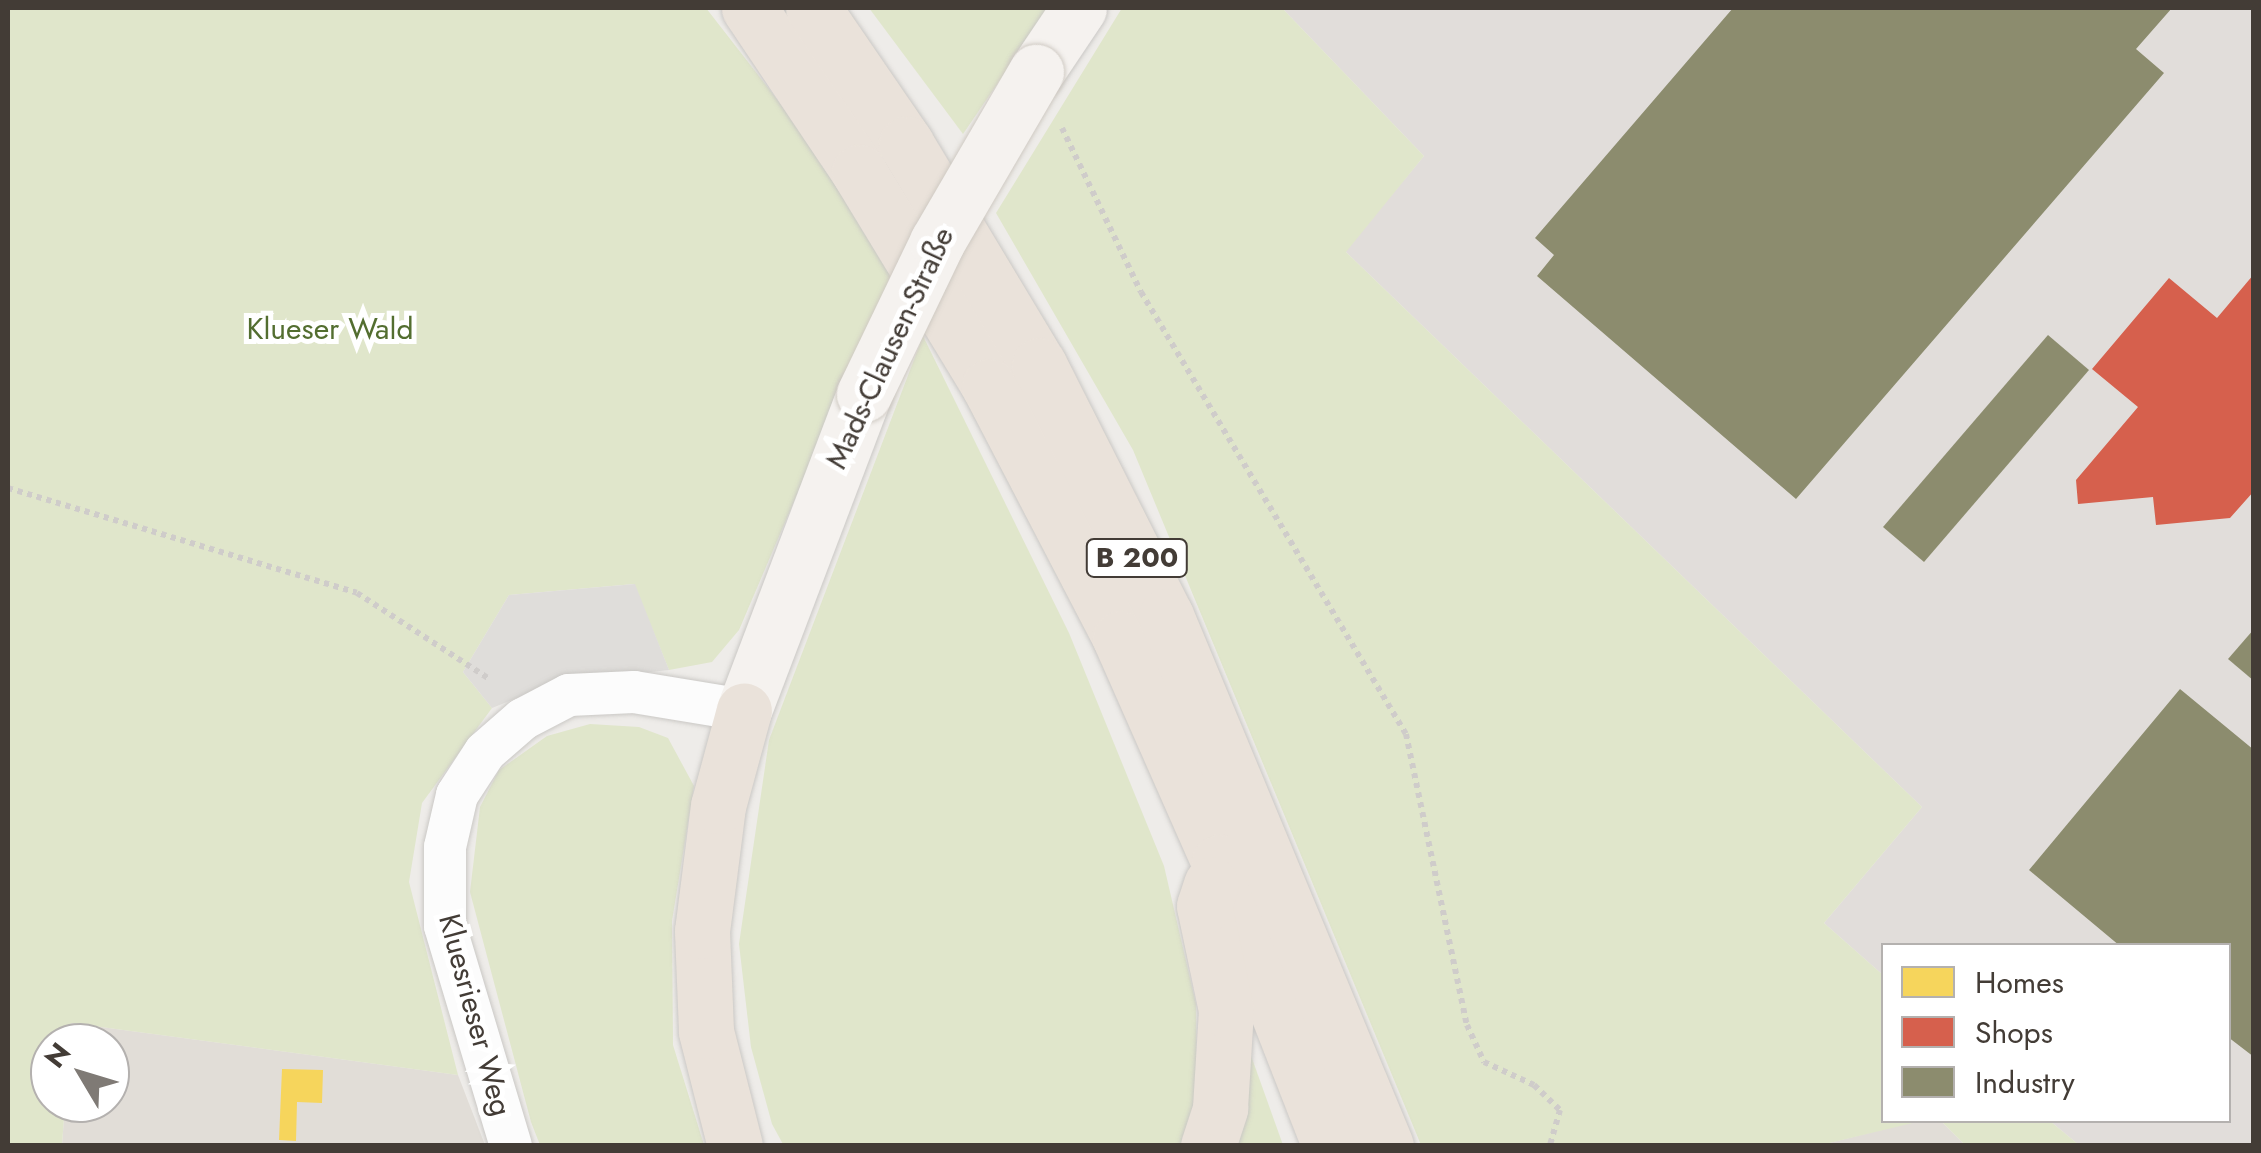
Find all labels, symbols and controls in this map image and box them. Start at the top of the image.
street label: Mads-Clausen-Straße [818,222,962,474]
park label: Klueser Wald [246,311,414,347]
road number: B 200 [1084,535,1190,581]
street label: Kluesrieser Weg [431,910,519,1120]
legend [1881,943,2231,1123]
text: Homes [1975,961,2064,1004]
text: Shops [1975,1011,2053,1054]
north arrow [30,1023,130,1123]
text: N [35,1034,81,1077]
text: Industry [1975,1061,2075,1104]

